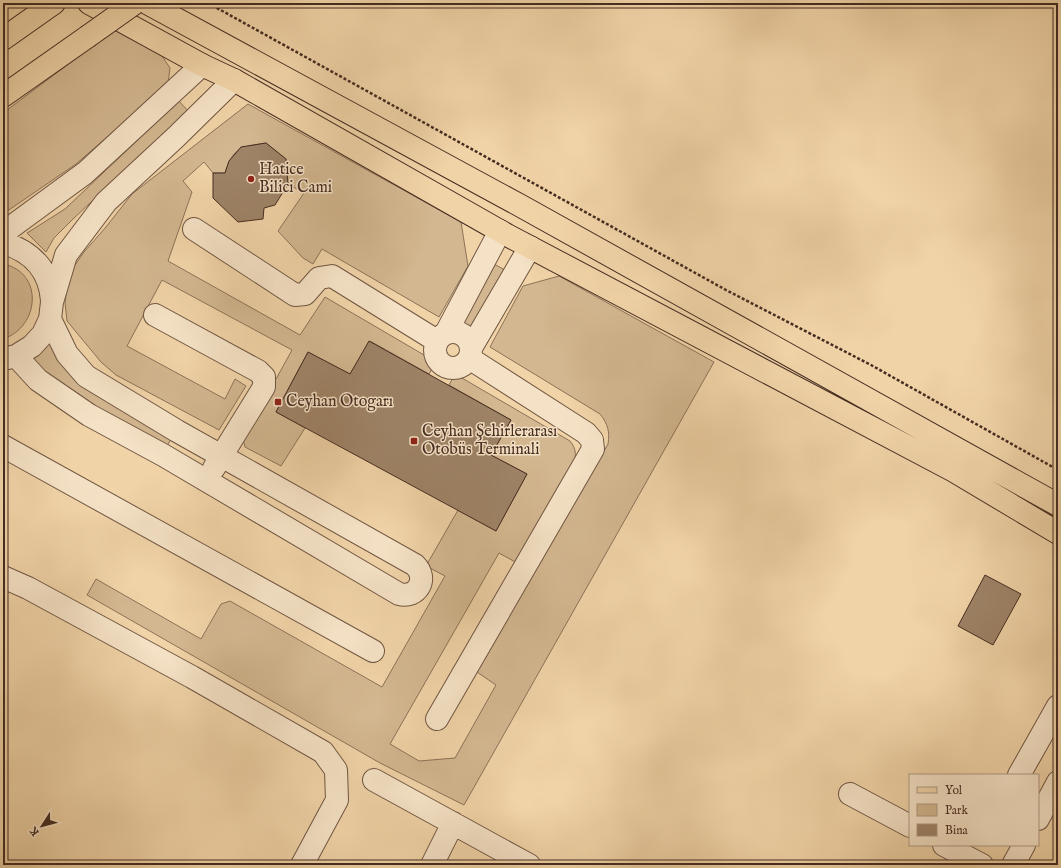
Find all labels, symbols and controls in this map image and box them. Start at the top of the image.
place label: Hatice Bilici Cami [259,160,332,198]
marker: Hatice Bilici Cami [246,174,256,184]
place label: Ceyhan Otogarı [286,392,393,412]
marker: Ceyhan Otogarı [273,397,283,407]
place label: Ceyhan Şehirlerarası Otobüs Terminali [422,422,557,460]
marker: Ceyhan Şehirlerarası Otobüs Terminali [409,436,419,446]
legend [909,774,1039,846]
text: Yol [945,783,963,798]
text: Park [945,803,968,818]
north arrow [22,806,62,846]
text: K [26,823,43,839]
text: Bina [945,823,969,838]

